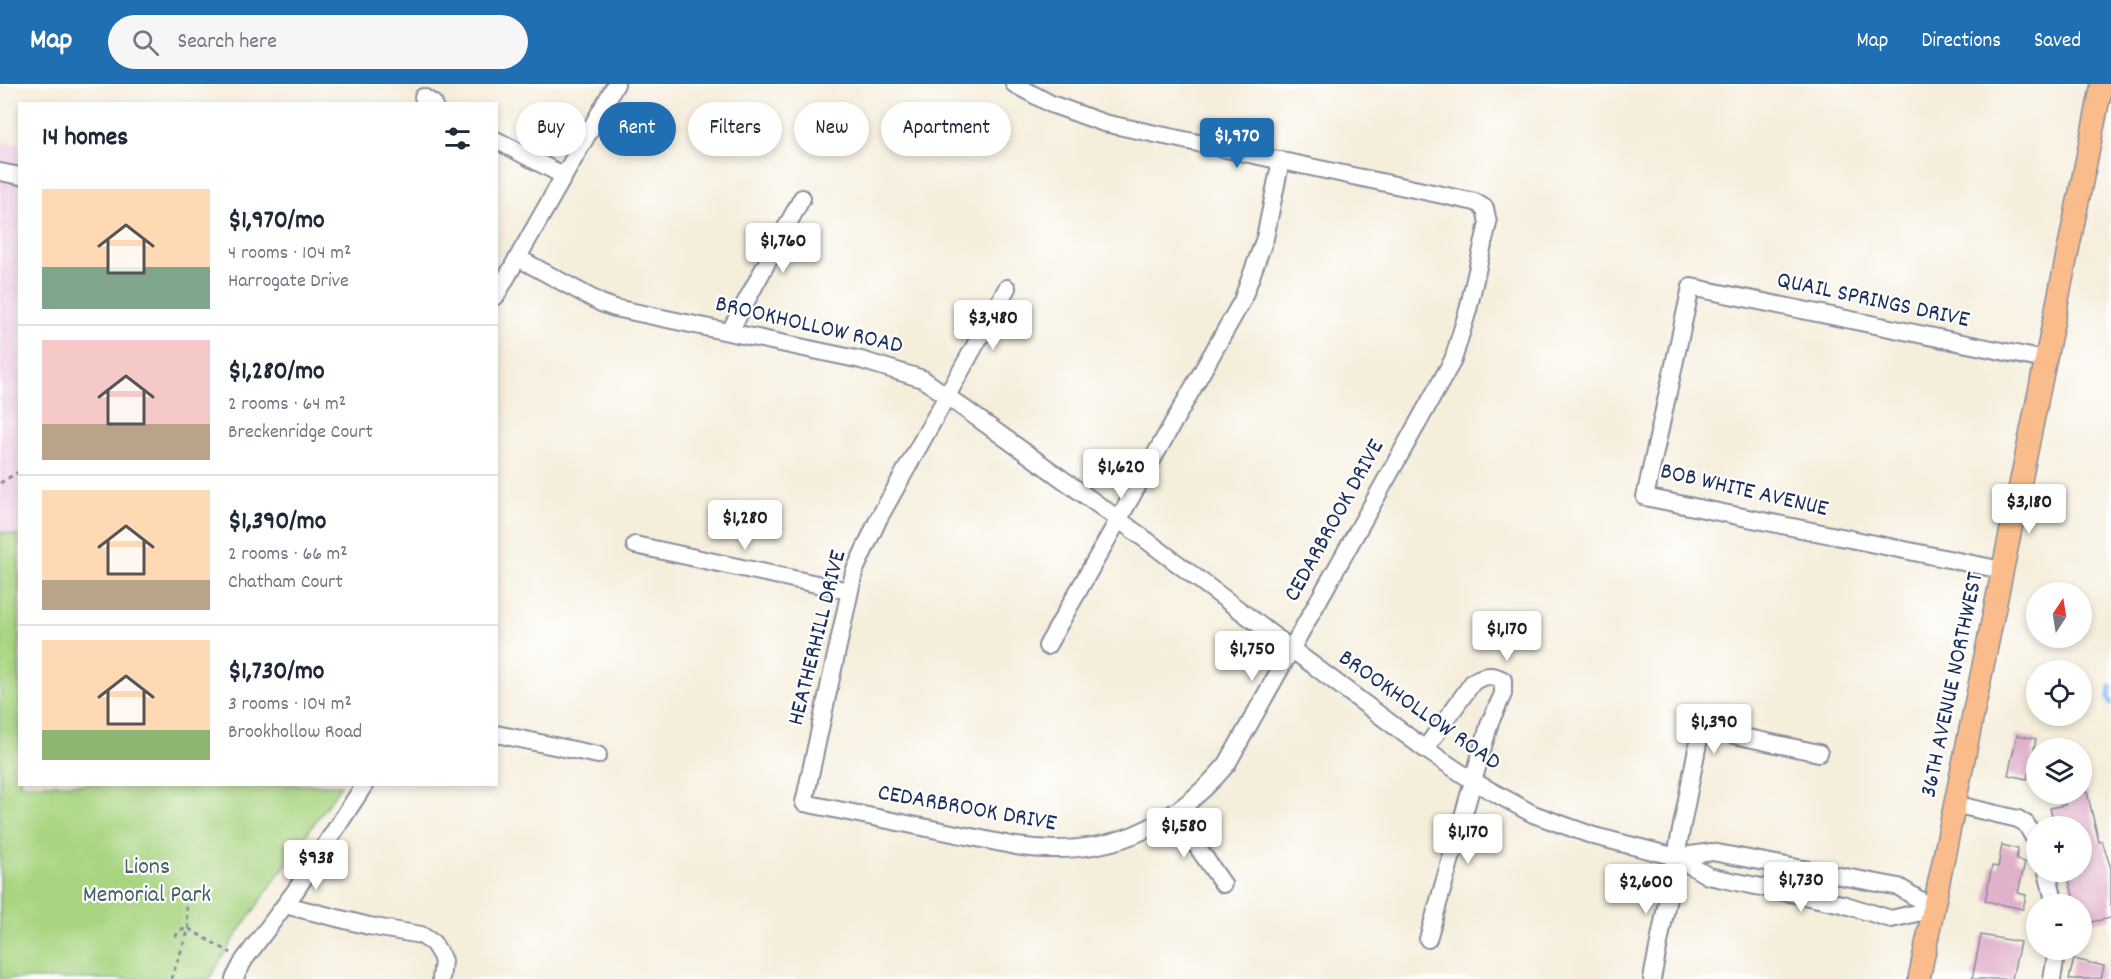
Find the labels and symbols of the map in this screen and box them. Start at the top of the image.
pin: $1,970 [1188,118,1286,169]
pin: $1,760 [734,223,832,274]
street label: QUAIL SPRINGS DRIVE [1774,264,1973,338]
street label: BROOKHOLLOW ROAD [712,288,906,364]
pin: $3,480 [944,300,1042,351]
street label: CEDARBROOK DRIVE [1276,433,1394,608]
pin: $1,620 [1072,449,1170,500]
street label: BOB WHITE AVENUE [1657,455,1831,527]
pin: $3,180 [1980,484,2078,535]
pin: $1,280 [696,500,794,551]
street label: HEATHERHILL DRIVE [780,547,856,729]
street label: 36TH AVENUE NORTHWEST [1913,569,1994,801]
north arrow [2026,582,2092,648]
pin: $1,170 [1458,611,1556,662]
pin: $1,750 [1203,631,1301,682]
street label: BROOKHOLLOW ROAD [1331,642,1507,780]
pin: $1,390 [1665,704,1763,755]
street label: CEDARBROOK DRIVE [875,777,1059,841]
pin: $1,580 [1135,808,1233,859]
pin: $1,170 [1419,814,1517,865]
pin: $938 [280,840,352,891]
park label: Lions Memorial Park [83,851,211,913]
pin: $1,730 [1752,862,1850,913]
pin: $2,600 [1597,864,1695,915]

